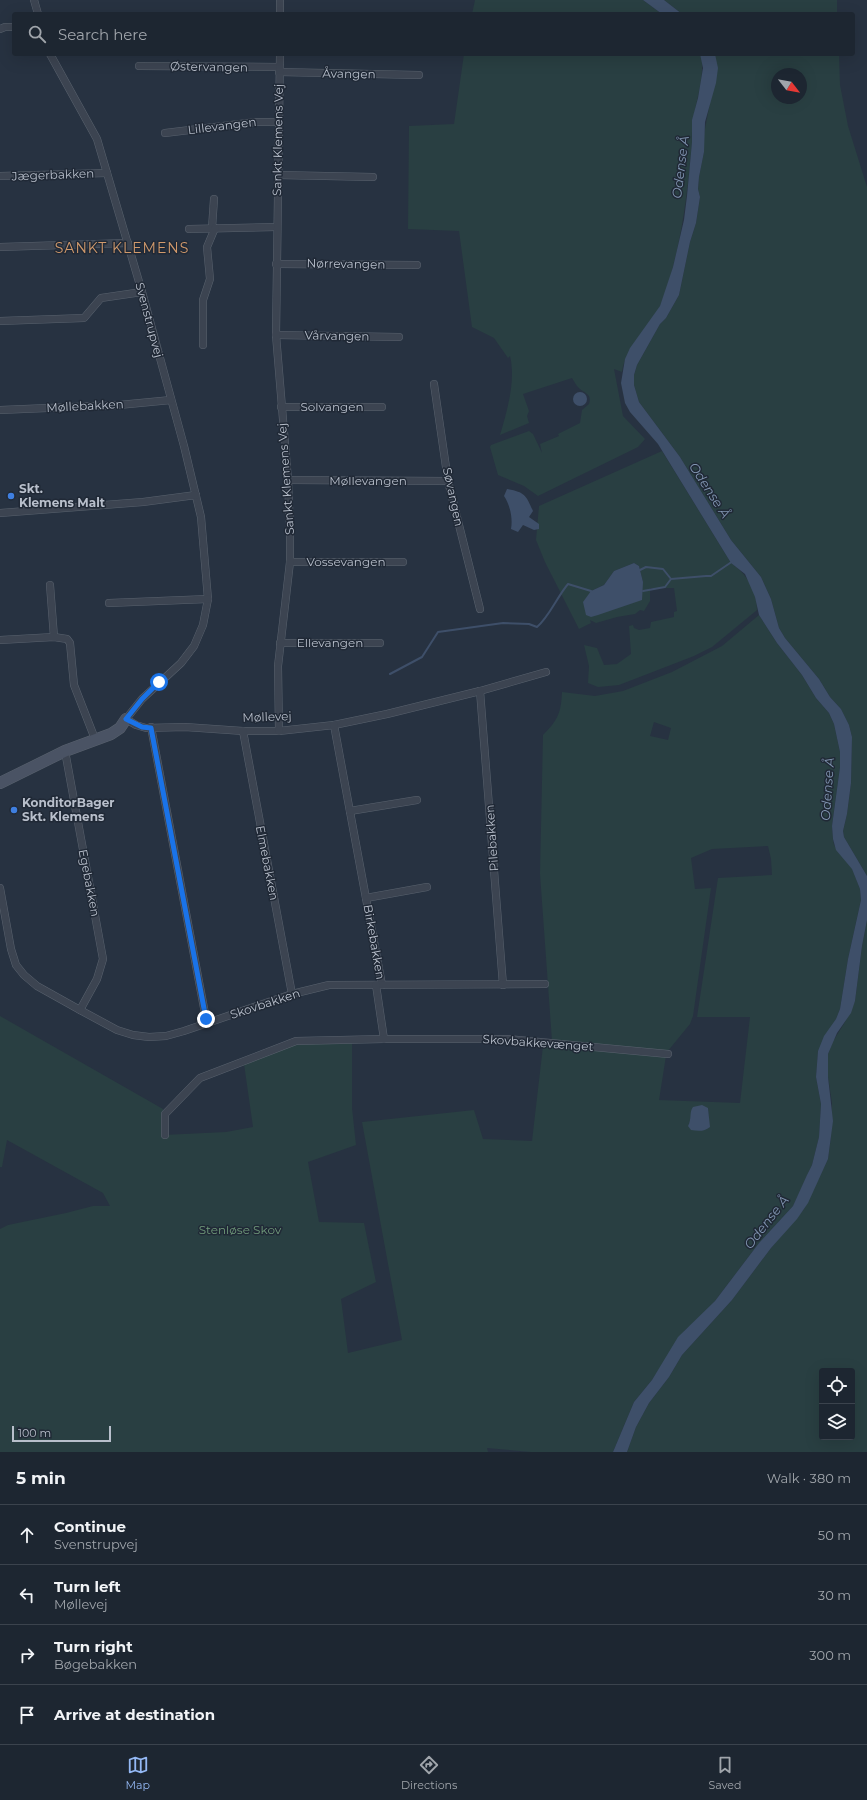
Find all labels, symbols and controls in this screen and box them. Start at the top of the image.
search box [12,12,855,56]
icon: search [26,23,48,45]
text: Search here [58,25,147,44]
street label: Østervangen [170,58,248,75]
street label: Åvangen [322,66,376,81]
north arrow [771,68,807,104]
street label: Sankt Klemens Vej [269,84,286,196]
street label: Lillevangen [187,114,257,137]
water label: Odense Å [668,135,692,199]
street label: Jægerbakken [10,166,95,183]
district label: SANKT KLEMENS [55,239,189,257]
street label: Nørrevangen [306,255,386,272]
street label: Svenstrupvej [132,281,167,359]
street label: Vårvangen [304,327,370,344]
street label: Møllebakken [46,396,124,415]
street label: Solvangen [300,399,364,414]
street label: Sankt Klemens Vej [274,423,297,535]
water label: Odense Å [686,459,734,521]
street label: Søvangen [440,466,467,528]
street label: Møllevangen [329,473,407,488]
place label: Skt. Klemens Malt [19,481,106,510]
marker: Skt. Klemens Malt [6,491,16,501]
street label: Vossevangen [306,554,386,569]
street label: Ellevangen [297,635,363,650]
route start [150,673,168,691]
street label: Møllevej [242,708,292,725]
water label: Odense Å [817,757,837,821]
place label: KonditorBager Skt. Klemens [22,795,114,824]
street label: Pilebakken [482,804,501,872]
marker: KonditorBager Skt. Klemens [9,805,19,815]
street label: Elmebakken [253,824,282,902]
street label: Egebakken [76,848,103,918]
street label: Birkebakken [361,903,388,981]
street label: Skovbakken [228,985,302,1022]
route end [197,1010,215,1028]
street label: Skovbakkevænget [482,1031,594,1054]
water label: Odense Å [740,1192,792,1252]
park label: Stenløse Skov [199,1222,282,1237]
map controls [819,1368,855,1440]
button: locate [819,1368,855,1404]
button: layers [819,1404,855,1440]
scale bar [12,1424,111,1443]
text: 100 m [18,1426,51,1440]
text: 5 min [16,1468,66,1488]
text: Walk · 380 m [767,1470,851,1486]
text: Continue [54,1517,126,1536]
icon: ahead [16,1524,38,1546]
text: 50 m [818,1527,851,1543]
text: Svenstrupvej [54,1536,138,1552]
text: Turn left [54,1577,121,1596]
icon: left [16,1584,38,1606]
text: 30 m [818,1587,851,1603]
text: Møllevej [54,1596,107,1612]
text: Turn right [54,1637,133,1656]
icon: right [16,1644,38,1666]
text: 300 m [809,1647,851,1663]
text: Bøgebakken [54,1656,137,1672]
icon: arrive [16,1704,38,1726]
text: Arrive at destination [54,1705,215,1724]
tab: Map [126,1754,150,1792]
tab: Directions [401,1754,457,1792]
tab: Saved [708,1754,741,1792]

